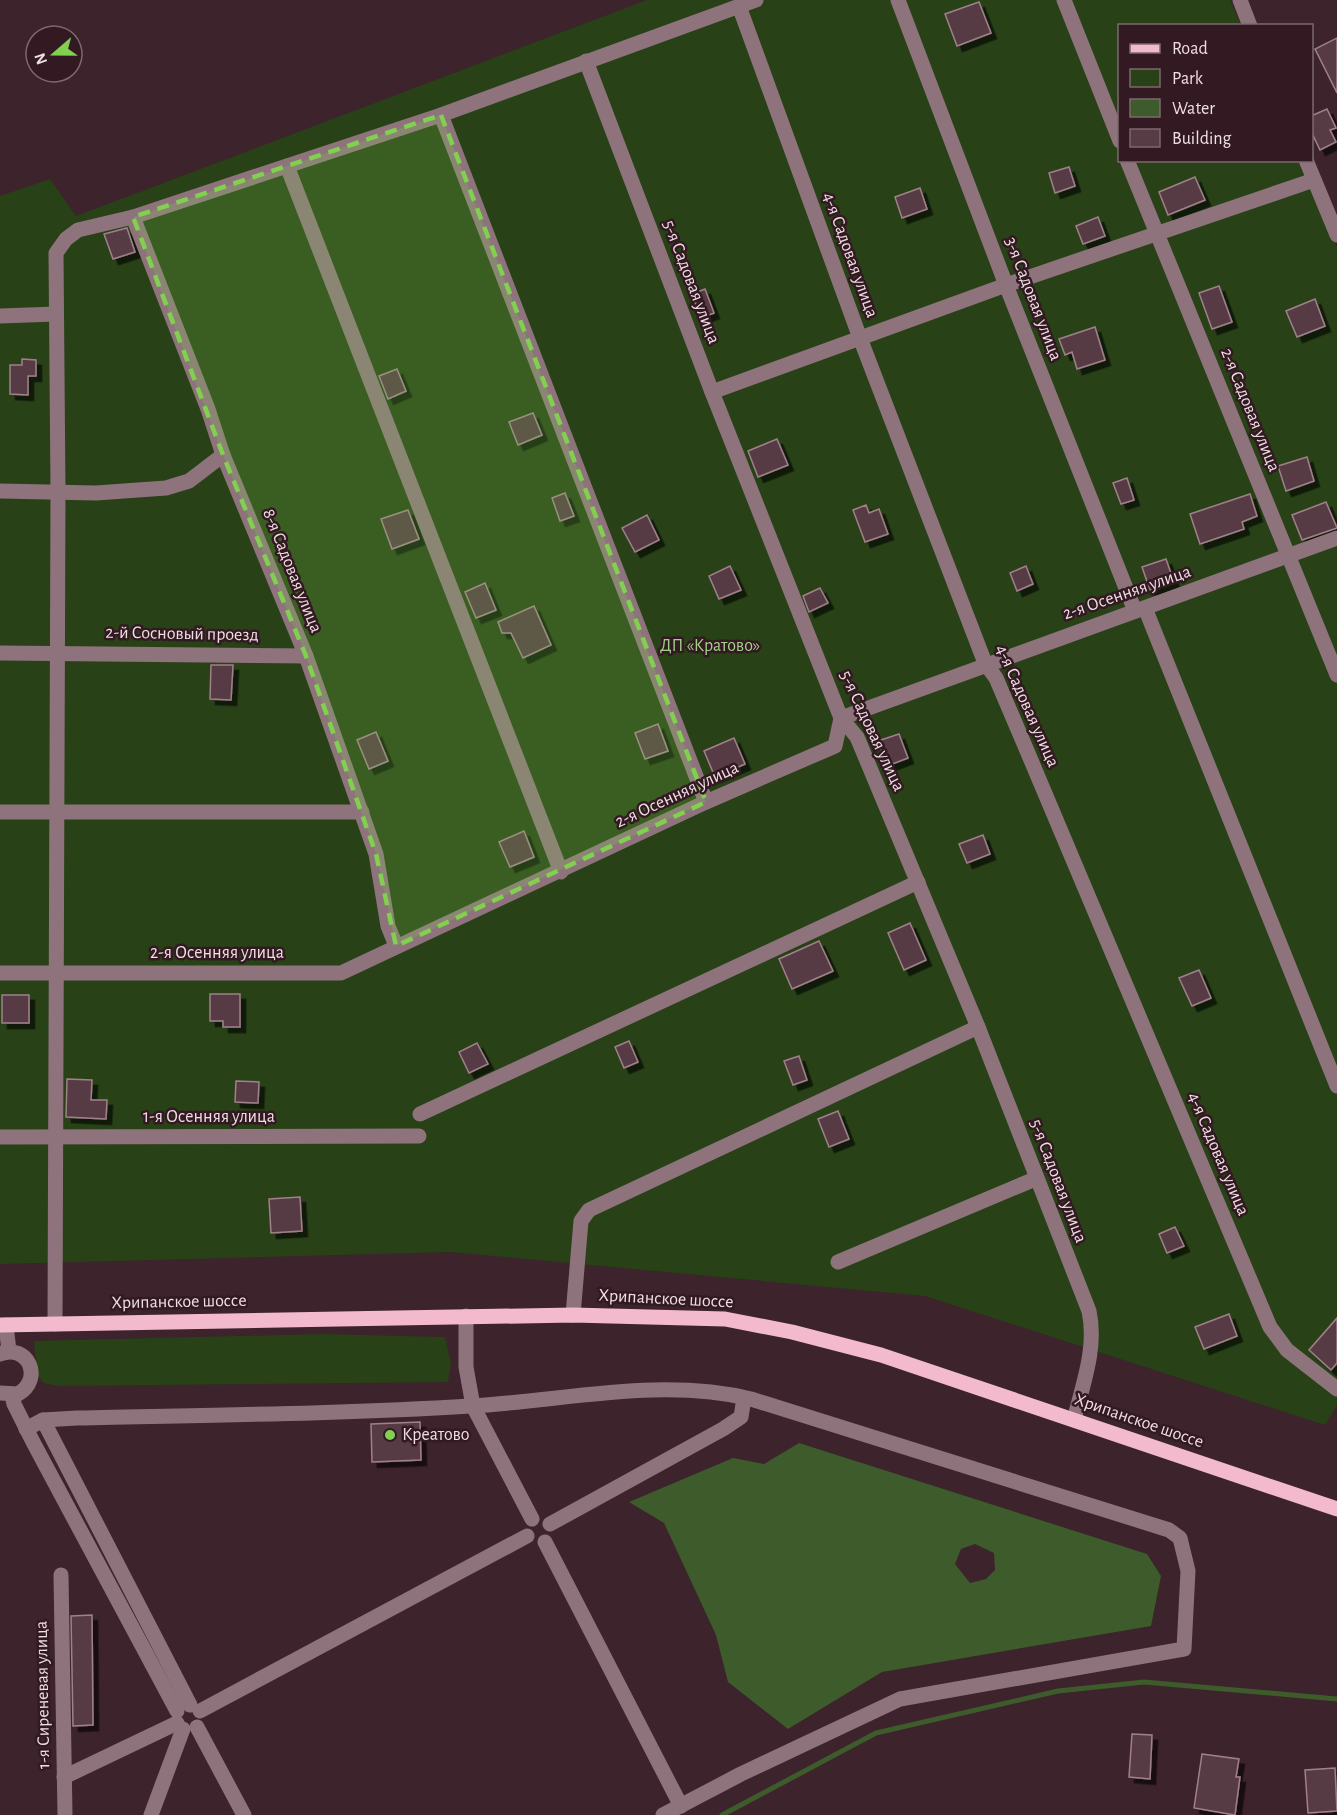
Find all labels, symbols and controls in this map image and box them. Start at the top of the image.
north arrow [24,24,84,84]
legend [1118,24,1313,162]
text: Road [1172,40,1208,58]
text: N [31,51,50,67]
text: Park [1172,70,1204,88]
text: Water [1172,100,1215,118]
text: Building [1172,130,1232,148]
street label: 4-я Садовая улица [819,190,881,320]
street label: 5-я Садовая улица [659,218,723,346]
street label: 3-я Садовая улица [1001,235,1065,363]
street label: 2-я Садовая улица [1217,346,1283,474]
street label: 8-я Садовая улица [259,507,325,635]
street label: 2-я Осенняя улица [1061,563,1193,623]
street label: 2-й Сосновый проезд [105,624,259,644]
park label: ДП «Кратово» [660,637,760,655]
street label: 4-я Садовая улица [992,642,1062,770]
street label: 5-я Садовая улица [836,668,908,794]
street label: 2-я Осенняя улица [613,759,741,831]
street label: 2-я Осенняя улица [150,944,284,962]
street label: 4-я Садовая улица [1184,1090,1252,1218]
street label: 1-я Осенняя улица [143,1108,275,1126]
street label: 5-я Садовая улица [1026,1117,1090,1245]
street label: Хрипанское шоссе [598,1286,734,1312]
street label: Хрипанское шоссе [111,1292,247,1312]
street label: Хрипанское шоссе [1072,1390,1206,1452]
place label: Креатово [402,1426,470,1444]
marker: Креатово [383,1428,397,1442]
street label: 1-я Сиреневая улица [33,1621,53,1769]

